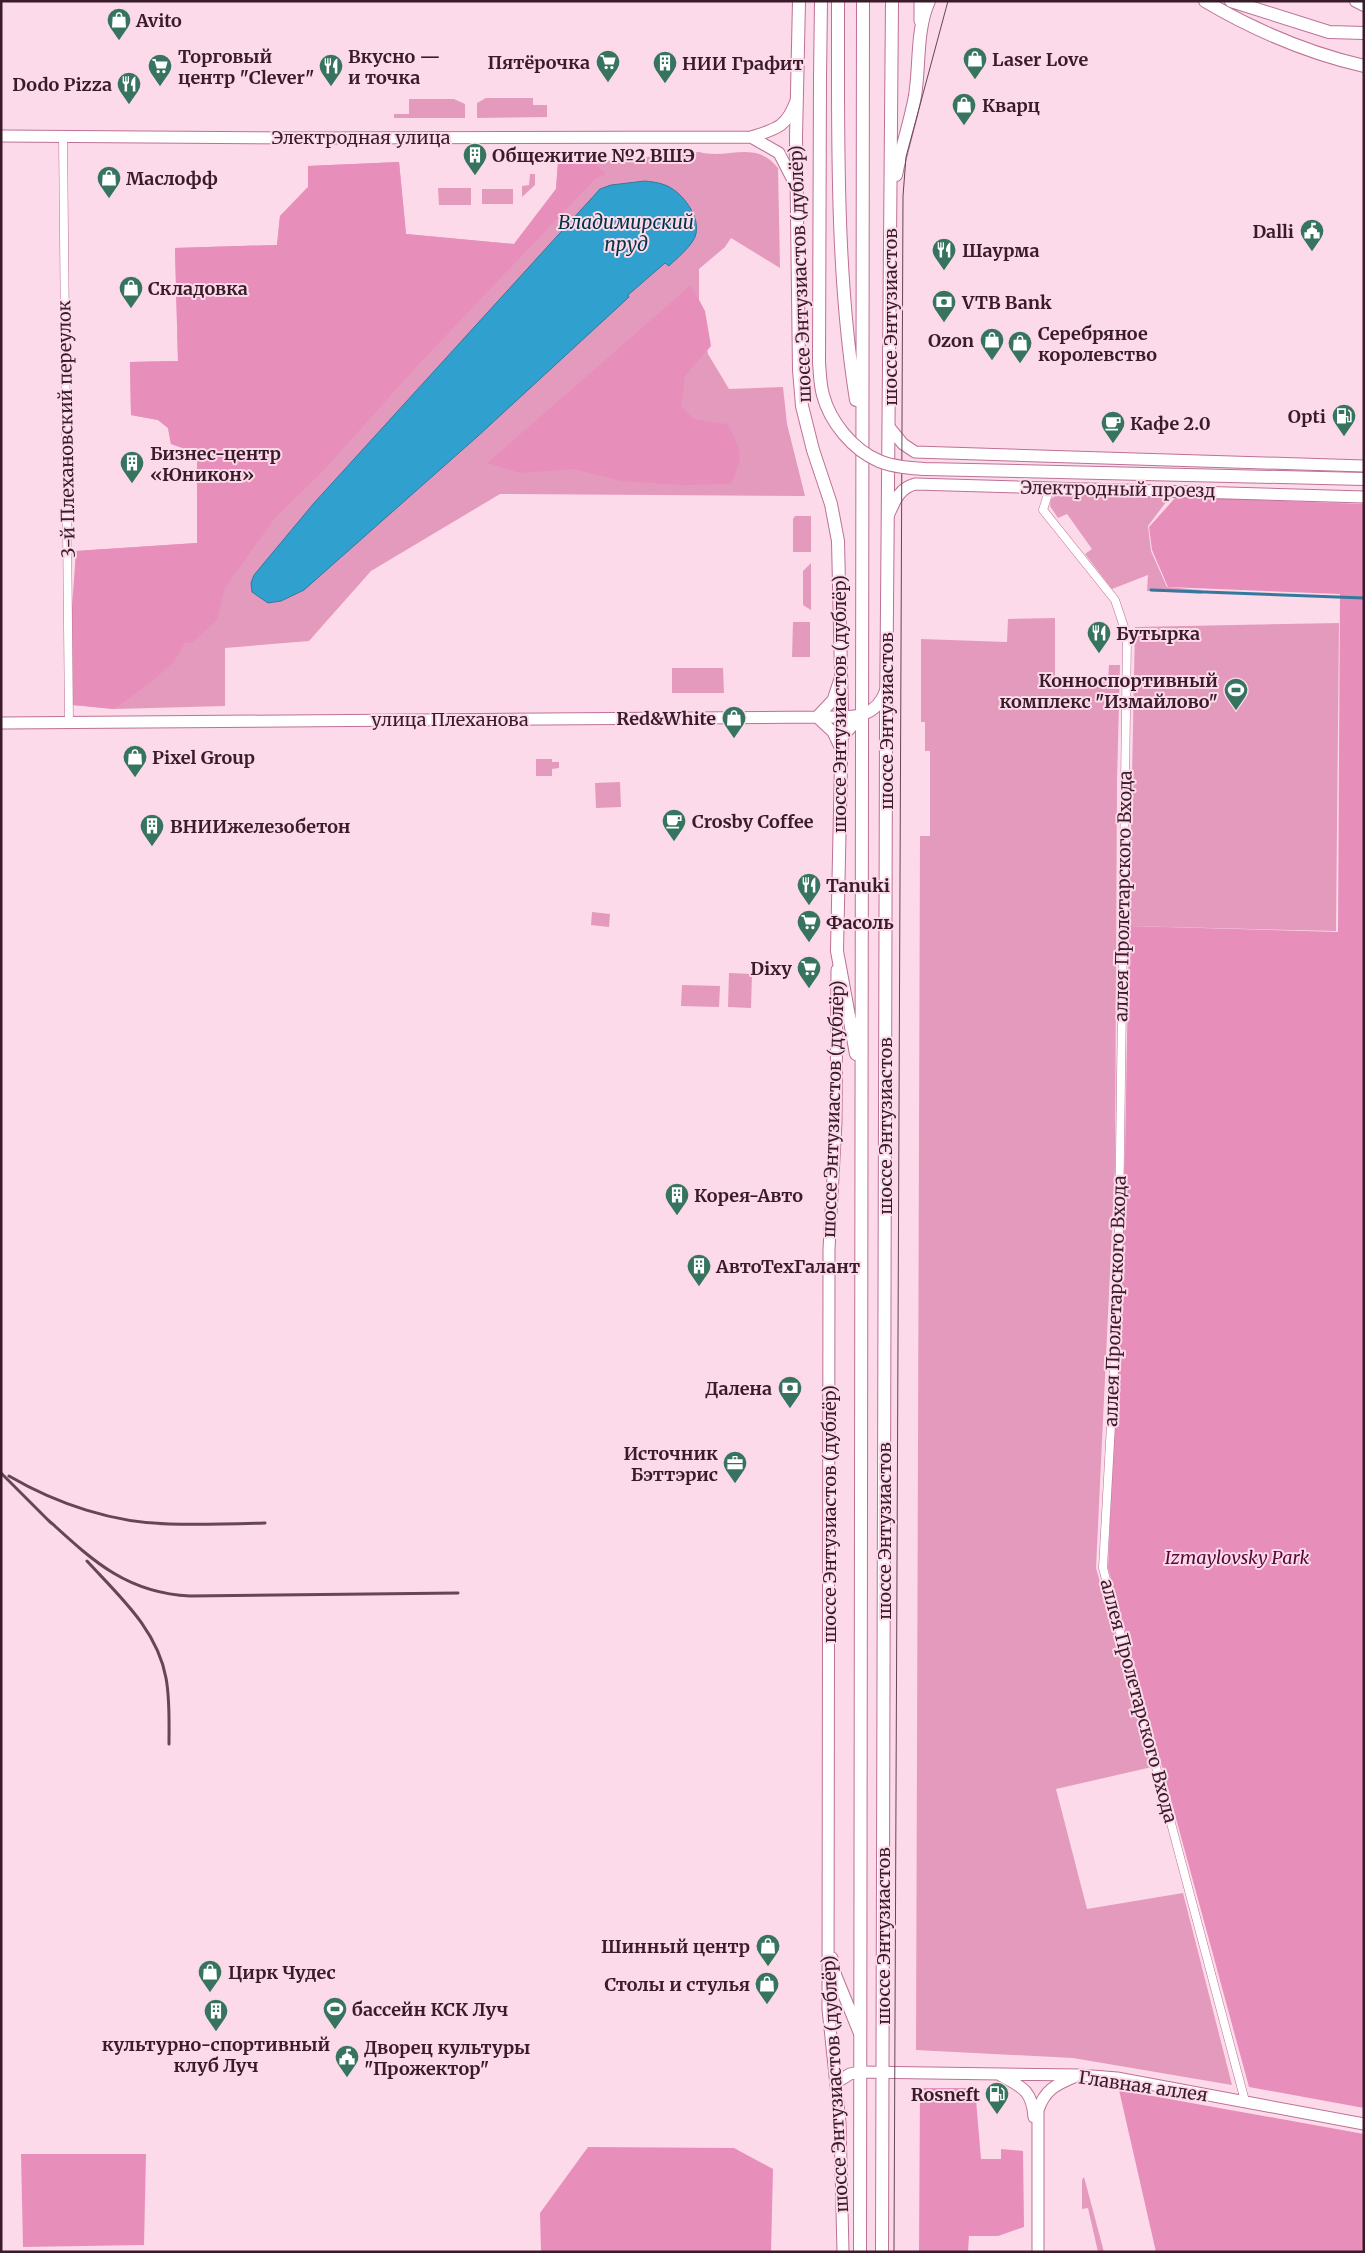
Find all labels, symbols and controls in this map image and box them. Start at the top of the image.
shop icon: Avito [106,7,132,41]
place label: Avito [135,9,182,32]
place label: Торговый центр "Clever" [178,45,314,89]
place label: Вкусно — и точка [348,45,440,89]
shop icon: Laser Love [962,46,988,80]
place label: Laser Love [992,48,1088,71]
supermarket icon: Пятёрочка [595,49,621,83]
building icon: НИИ Графит [652,50,678,84]
place label: Пятёрочка [488,51,590,74]
place label: НИИ Графит [682,52,804,75]
supermarket icon: Торговый центр "Clever" [147,53,173,87]
restaurant icon: Вкусно — и точка [318,53,344,87]
restaurant icon: Dodo Pizza [116,71,142,105]
place label: Dodo Pizza [12,73,112,96]
shop icon: Кварц [951,92,977,126]
place label: Кварц [982,94,1041,117]
street label: Электродная улица [272,126,451,149]
building icon: Общежитие №2 ВШЭ [462,142,488,176]
place label: Общежитие №2 ВШЭ [492,144,695,167]
street label: шоссе Энтузиастов (дублёр) [784,145,816,403]
shop icon: Маслофф [96,165,122,199]
place label: Маслофф [126,167,218,190]
water label: Владимирский пруд [558,210,694,256]
public building icon: Dalli [1299,218,1325,252]
place label: Dalli [1252,220,1294,243]
street label: шоссе Энтузиастов [879,228,902,406]
restaurant icon: Шаурма [931,237,957,271]
place label: Шаурма [962,239,1040,262]
shop icon: Складовка [118,275,144,309]
place label: Складовка [148,277,248,300]
bank icon: VTB Bank [931,289,957,323]
place label: VTB Bank [961,291,1052,314]
street label: 3-й Плехановский переулок [52,299,80,558]
place label: Серебряное королевство [1038,322,1157,366]
shop icon: Ozon [979,327,1005,361]
place label: Ozon [928,329,974,352]
shop icon: Серебряное королевство [1007,330,1033,364]
fuel station icon: Opti [1331,403,1357,437]
place label: Opti [1288,405,1326,428]
cafe icon: Кафе 2.0 [1100,410,1126,444]
place label: Кафе 2.0 [1130,412,1211,435]
place label: Бизнес-центр «Юникон» [150,442,281,486]
building icon: Бизнес-центр «Юникон» [119,450,145,484]
street label: Электродный проезд [1020,476,1216,502]
street label: шоссе Энтузиастов (дублёр) [828,575,851,833]
restaurant icon: Бутырка [1086,620,1112,654]
place label: Бутырка [1116,622,1200,645]
street label: шоссе Энтузиастов [875,632,898,810]
place label: Конноспортивный комплекс "Измайлово" [1000,669,1218,713]
sports icon: Конноспортивный комплекс "Измайлово" [1223,677,1249,711]
shop icon: Red&White [721,705,747,739]
place label: Red&White [616,707,716,730]
street label: улица Плеханова [371,708,529,731]
shop icon: Pixel Group [122,744,148,778]
place label: Pixel Group [152,746,255,769]
street label: аллея Пролетарского Входа [1109,770,1137,1022]
cafe icon: Crosby Coffee [661,808,687,842]
place label: Crosby Coffee [692,810,814,833]
building icon: ВНИИжелезобетон [139,813,165,847]
place label: ВНИИжелезобетон [170,815,351,838]
restaurant icon: Tanuki [796,872,822,906]
place label: Tanuki [826,874,890,897]
supermarket icon: Фасоль [796,909,822,943]
place label: Фасоль [826,911,894,934]
supermarket icon: Dixy [796,955,822,989]
place label: Dixy [750,957,792,980]
street label: шоссе Энтузиастов (дублёр) [817,980,849,1238]
street label: шоссе Энтузиастов [874,1037,897,1215]
street label: аллея Пролетарского Входа [1099,1175,1131,1427]
building icon: Корея-Авто [664,1182,690,1216]
place label: Корея-Авто [694,1184,803,1207]
building icon: АвтоТехГалант [686,1253,712,1287]
place label: АвтоТехГалант [715,1255,860,1278]
bank icon: Далена [777,1375,803,1409]
place label: Далена [705,1377,772,1400]
street label: шоссе Энтузиастов (дублёр) [818,1385,841,1643]
place label: Источник Бэттэрис [623,1442,718,1486]
street label: шоссе Энтузиастов [873,1442,896,1620]
office icon: Источник Бэттэрис [722,1450,748,1484]
park label: Izmaylovsky Park [1165,1546,1310,1569]
street label: аллея Пролетарского Входа [1095,1577,1183,1826]
street label: шоссе Энтузиастов [872,1847,895,2025]
shop icon: Шинный центр [755,1933,781,1967]
place label: Шинный центр [601,1935,750,1958]
street label: шоссе Энтузиастов (дублёр) [817,1955,853,2213]
shop icon: Цирк Чудес [197,1959,223,1993]
place label: Цирк Чудес [228,1961,336,1984]
shop icon: Столы и стулья [754,1971,780,2005]
place label: Столы и стулья [604,1973,750,1996]
sports icon: бассейн КСК Луч [322,1996,348,2030]
building icon: культурно-спортивный клуб Луч [203,1998,229,2032]
place label: бассейн КСК Луч [352,1998,508,2021]
place label: культурно-спортивный клуб Луч [102,2033,331,2077]
place label: Дворец культуры "Прожектор" [364,2036,530,2080]
public building icon: Дворец культуры "Прожектор" [334,2044,360,2078]
street label: Главная аллея [1077,2066,1210,2107]
fuel station icon: Rosneft [984,2081,1010,2115]
place label: Rosneft [911,2083,981,2106]

